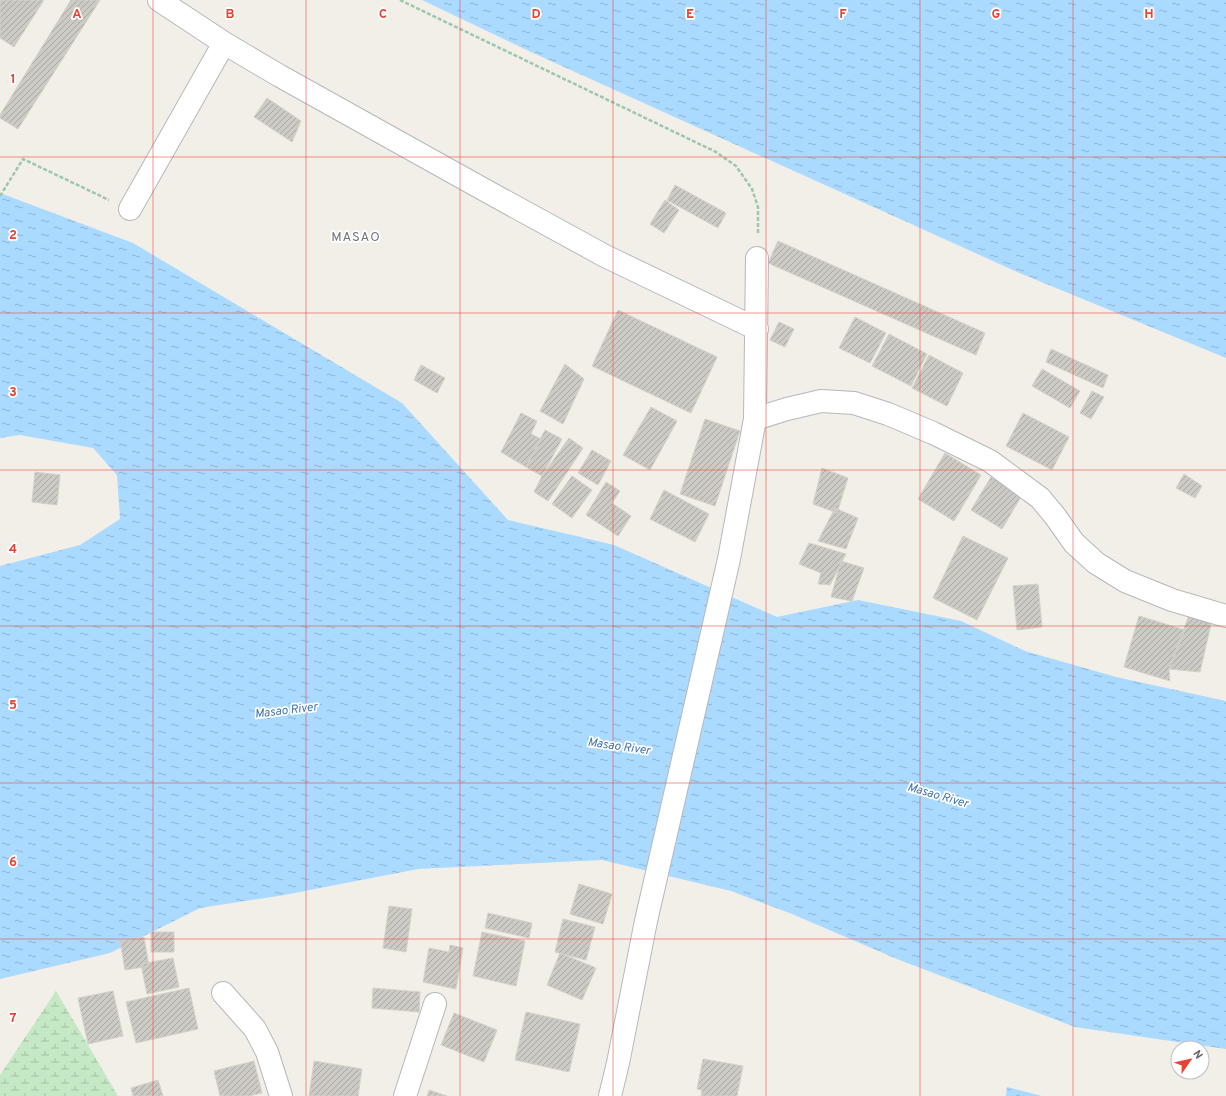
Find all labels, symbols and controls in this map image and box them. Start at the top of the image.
text: A [72,7,82,23]
text: B [226,7,235,23]
text: C [379,7,387,23]
text: D [531,7,541,23]
text: E [686,7,694,23]
text: F [839,7,847,23]
text: G [992,7,1001,23]
text: H [1144,7,1154,23]
text: 1 [10,72,16,88]
text: 2 [9,228,17,244]
district label: MASAO [331,230,381,246]
text: 3 [9,385,17,401]
text: 4 [9,542,17,558]
text: 5 [9,698,17,714]
water label: Masao River [254,699,320,723]
water label: Masao River [587,735,653,759]
water label: Masao River [905,780,972,813]
text: 6 [9,855,17,871]
text: 7 [10,1011,17,1027]
north arrow [1170,1040,1210,1080]
text: N [1189,1048,1205,1062]

